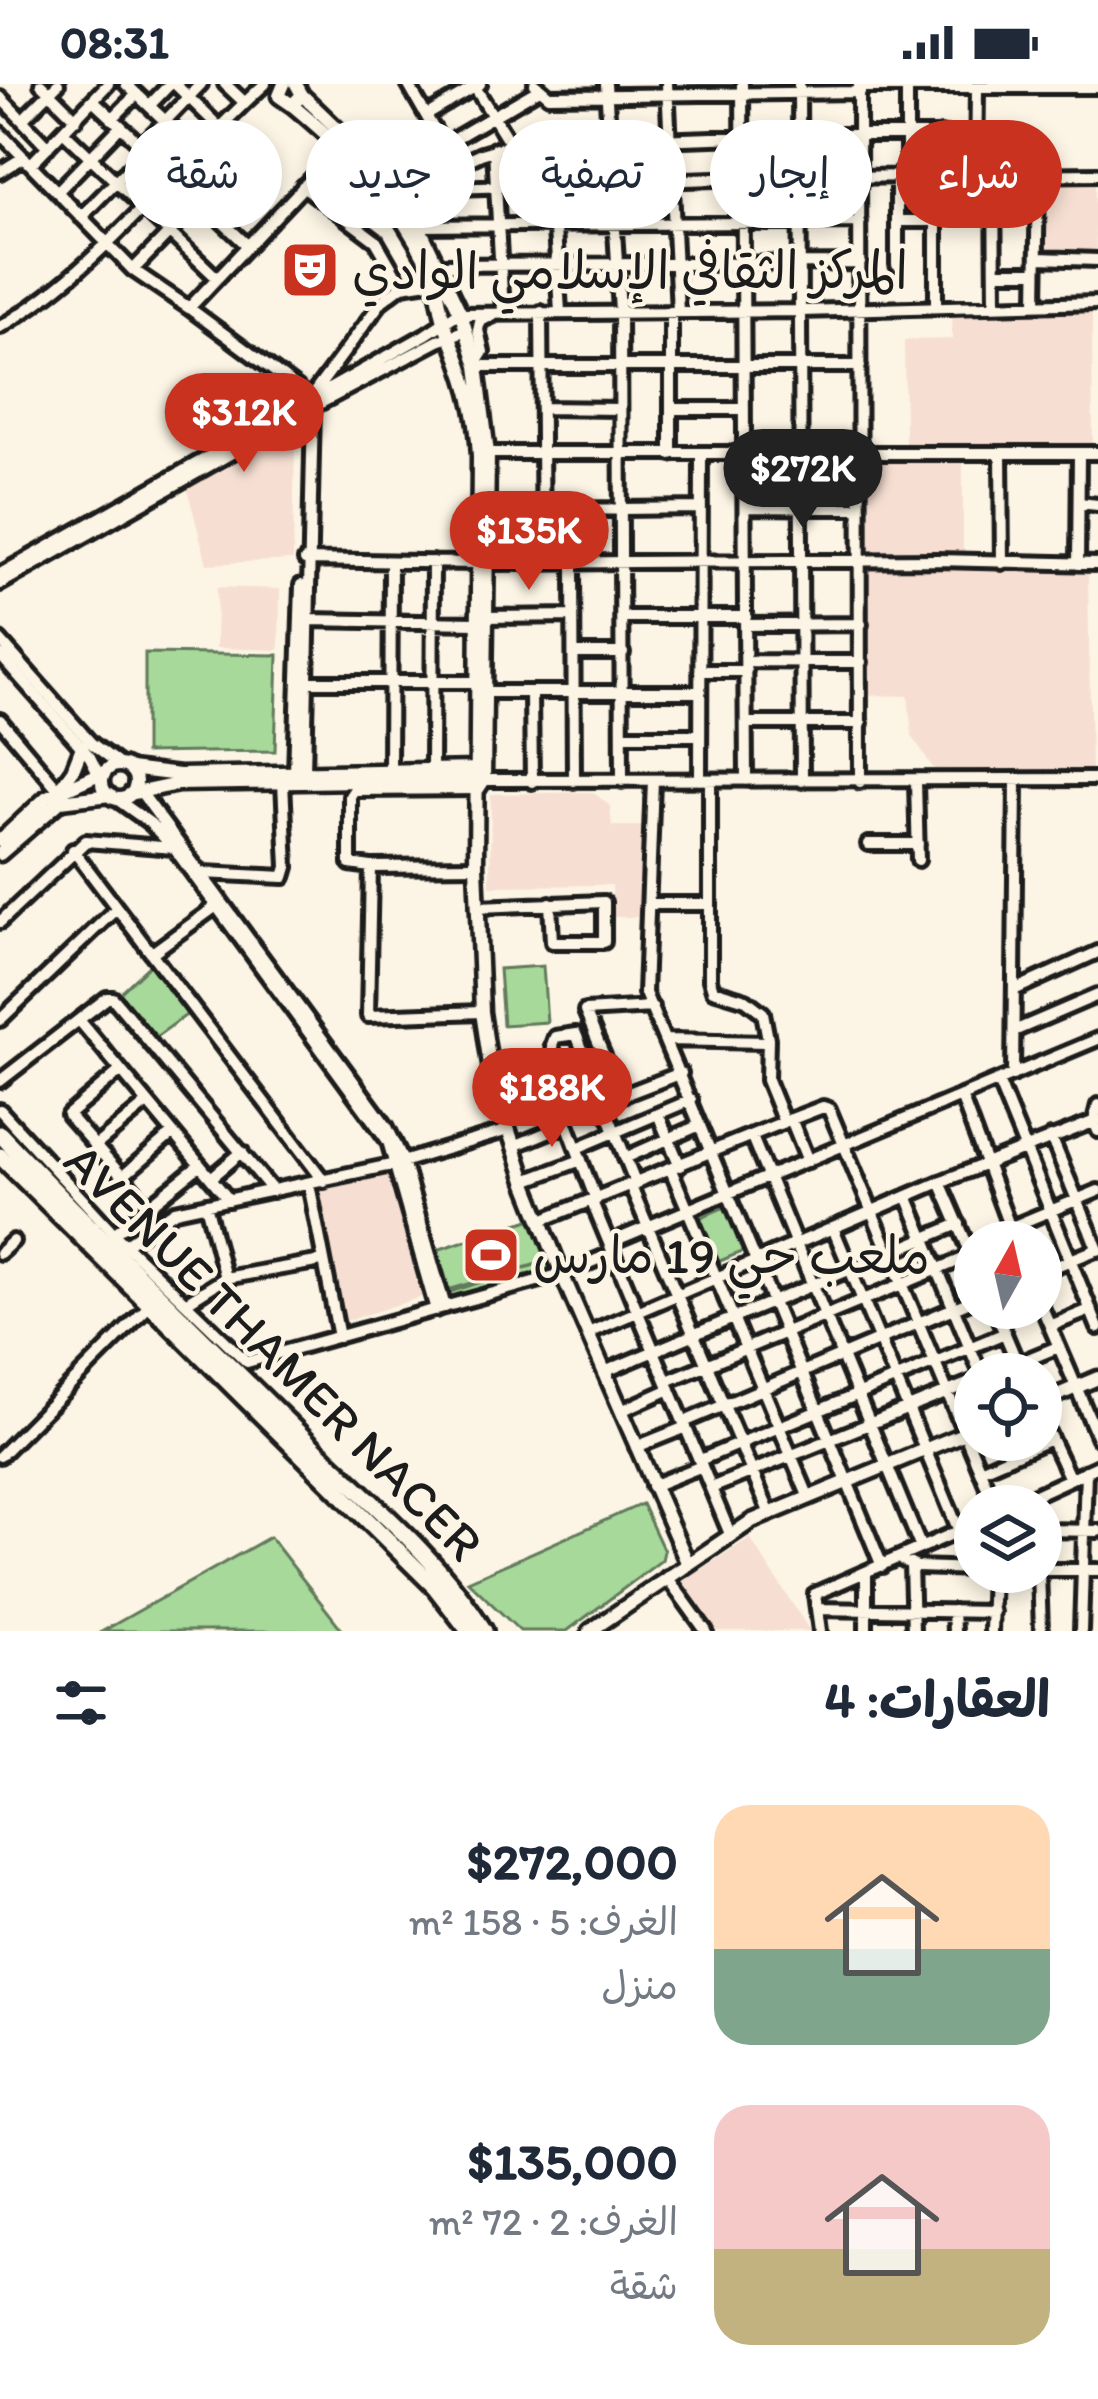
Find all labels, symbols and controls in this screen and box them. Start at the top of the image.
text: 08:31 [60,15,169,69]
chip: شقة [125,120,282,228]
chip: جديد [306,120,475,228]
chip: تصفية [499,120,686,228]
chip: إيجار [710,120,872,228]
chip: شراء [896,120,1062,228]
theatre icon: المركز الثقافي الإسلامي الوادي [279,239,341,301]
place label: المركز الثقافي الإسلامي الوادي [352,239,908,315]
pin: $312K [160,373,328,475]
text: $312K [192,388,296,435]
pin: $272K [719,429,887,531]
text: $272K [750,444,856,491]
pin: $135K [445,491,613,593]
text: $135K [477,506,581,553]
pin: $188K [468,1048,636,1150]
text: $188K [499,1063,605,1110]
street label: AVENUE THAMER NACER [52,1130,495,1573]
north arrow [954,1221,1062,1329]
map controls [954,1221,1062,1593]
sports icon: ملعب حي 19 مارس [460,1224,522,1286]
place label: ملعب حي 19 مارس [533,1225,930,1300]
button: locate [954,1353,1062,1461]
button: layers [954,1485,1062,1593]
text: العقارات: 4 [825,1669,1050,1730]
icon: filters [48,1670,114,1736]
text: $272,000 [467,1831,678,1892]
icon: home [810,1853,954,1997]
text: الغرف: 5 · 158 m² [409,1898,678,1945]
text: منزل [601,1962,678,2009]
text: $135,000 [468,2131,678,2192]
icon: home [810,2153,954,2297]
text: الغرف: 2 · 72 m² [429,2198,678,2245]
text: شقة [610,2262,678,2309]

